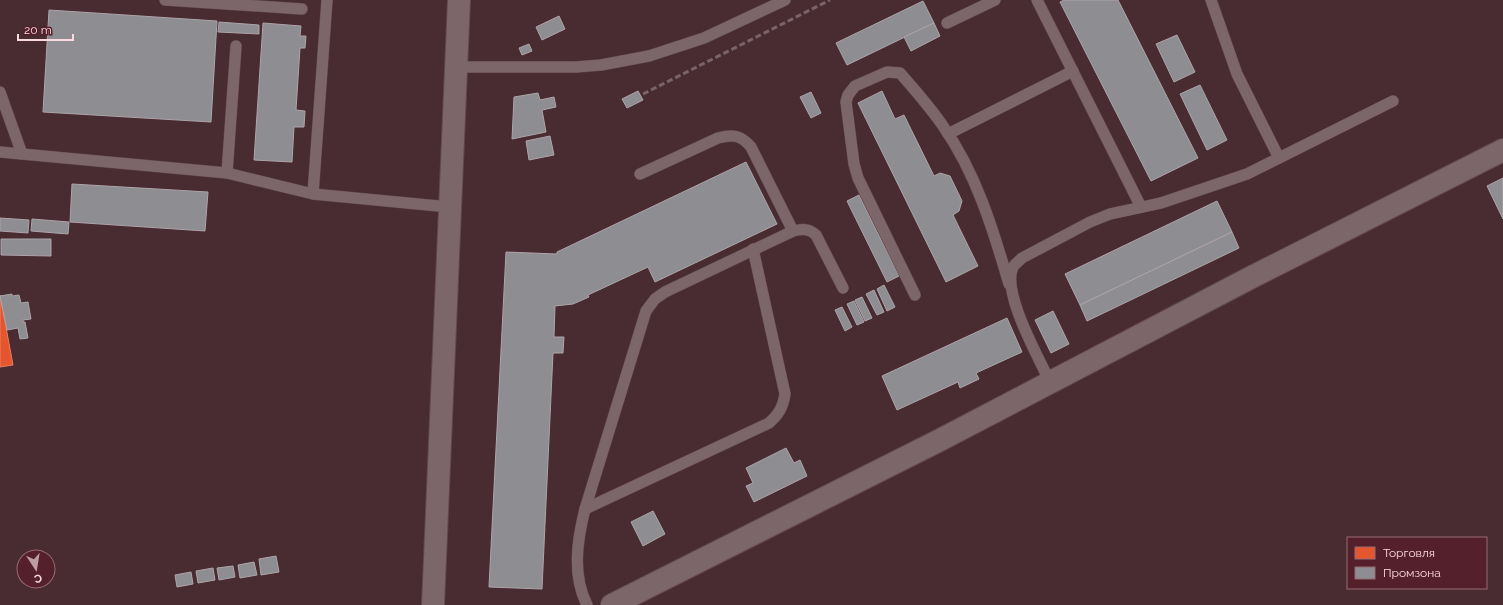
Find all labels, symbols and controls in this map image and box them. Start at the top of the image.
scale bar [18,16,73,42]
text: 20 m [24,23,52,37]
legend [1347,537,1487,589]
text: Торговля [1383,546,1435,560]
north arrow [16,549,56,589]
text: Промзона [1383,566,1441,580]
text: С [32,571,43,586]

